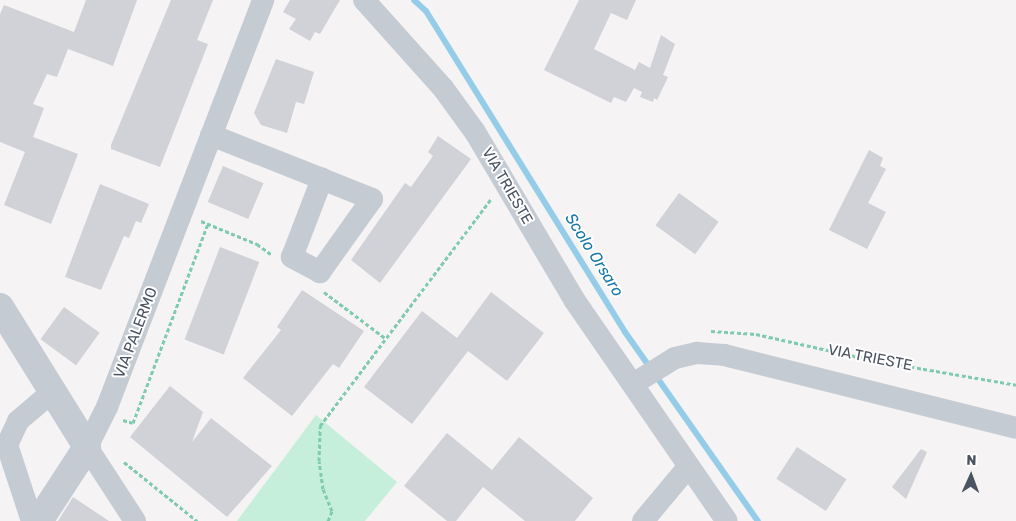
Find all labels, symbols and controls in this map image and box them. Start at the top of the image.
street label: VIA TRIESTE [478,144,536,228]
water label: Scolo Orsaro [561,210,627,300]
street label: VIA PALERMO [110,285,162,381]
street label: VIA TRIESTE [826,341,914,375]
north arrow [946,451,996,501]
text: N [966,452,977,469]

